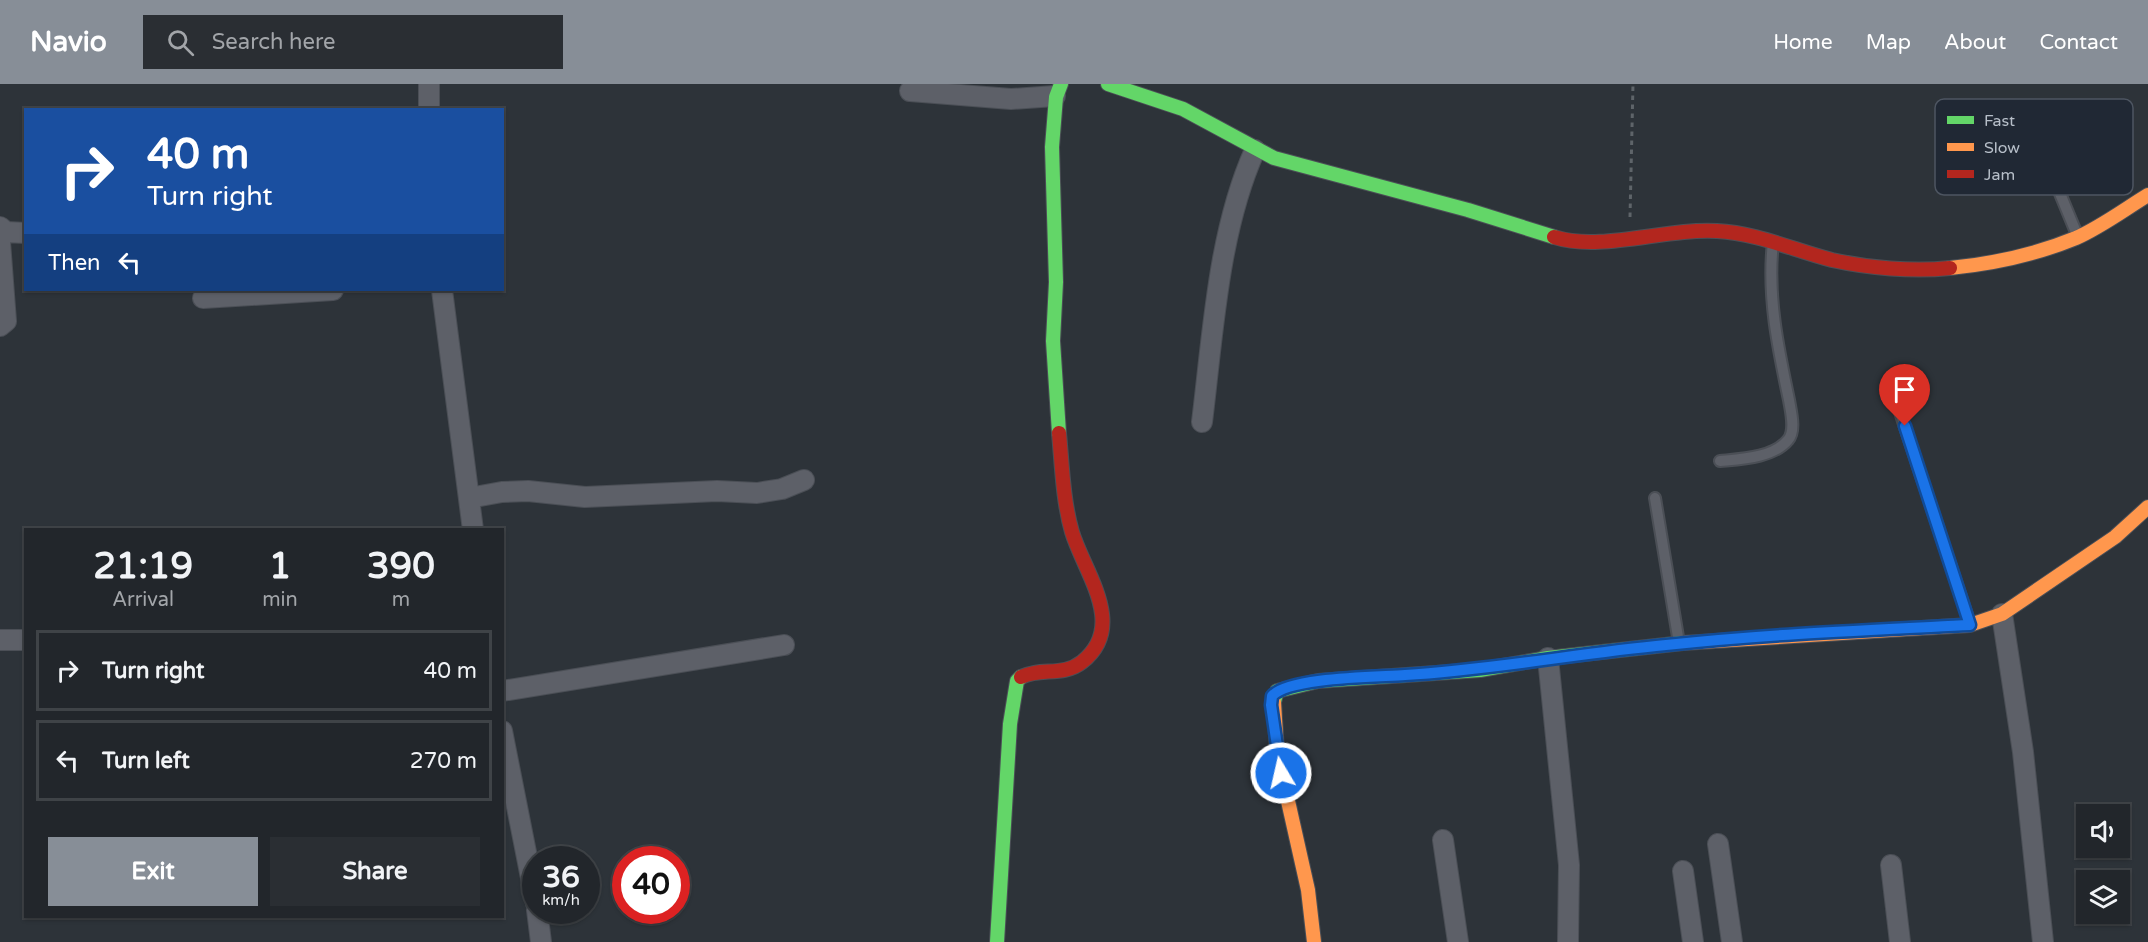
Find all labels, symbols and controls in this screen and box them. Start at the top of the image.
search box [143,15,563,69]
text: Navio [30,25,107,59]
icon: search [164,26,197,59]
text: Search here [212,29,336,55]
text: Home [1773,30,1833,55]
text: Map [1866,30,1911,55]
text: About [1944,30,2006,55]
text: Contact [2039,30,2118,55]
legend [1935,99,2133,195]
text: Fast [1984,111,2015,131]
text: 40 m [147,129,249,180]
icon: right [48,132,126,210]
text: Slow [1984,138,2020,158]
text: Jam [1984,165,2015,185]
text: Turn right [147,180,273,213]
icon: left [113,246,146,279]
text: Then [48,250,101,276]
pin [1879,364,1930,426]
icon: arrive [1888,373,1921,406]
text: 21:19 [93,545,193,588]
text: 1 [269,545,291,588]
text: 390 [367,545,435,588]
text: Arrival [112,588,174,612]
text: min [262,588,298,612]
text: m [392,588,410,612]
icon: right [51,654,84,687]
text: Turn right [102,658,204,684]
text: 40 m [423,658,477,684]
position arrow [1249,741,1313,805]
icon: left [51,744,84,777]
text: Turn left [102,748,190,774]
text: 270 m [410,748,477,774]
map controls [2076,804,2130,924]
button: sound [2076,804,2130,858]
button: Exit [48,837,258,906]
button: Share [270,837,480,906]
speed limit sign: 40 [612,846,690,924]
text: 36 [542,859,580,896]
button: layers [2076,870,2130,924]
text: km/h [542,891,580,909]

